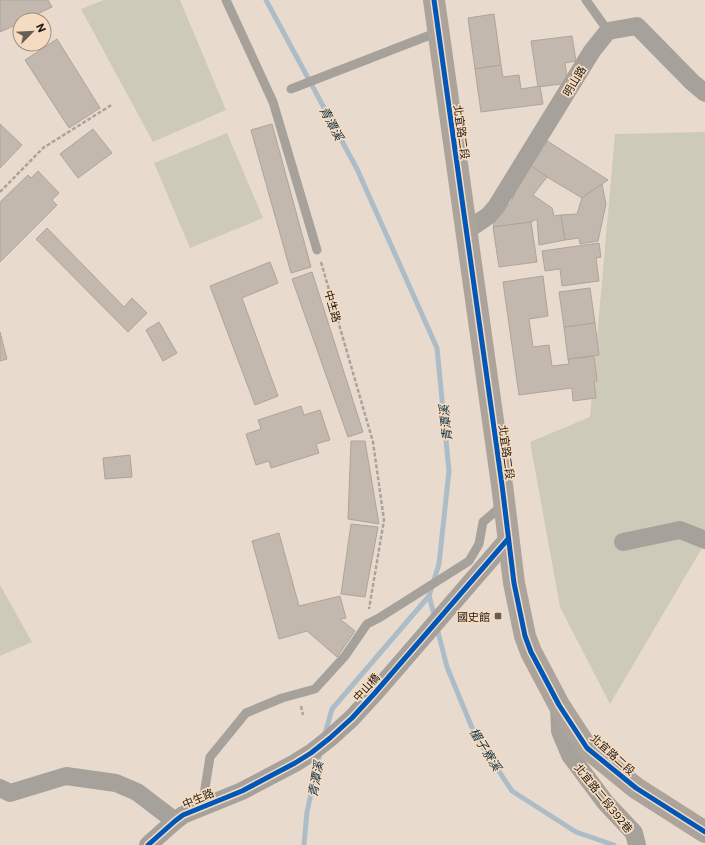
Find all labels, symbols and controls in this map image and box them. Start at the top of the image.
north arrow [12,12,52,52]
text: N [34,21,49,34]
street label: 明山路 [560,64,588,98]
water label: 青潭溪 [317,104,348,144]
street label: 北宜路二段 [452,104,472,160]
street label: 中生路 [322,288,344,324]
water label: 青潭溪 [436,402,454,442]
street label: 北宜路二段 [497,424,517,480]
place label: 國史館 [457,610,490,623]
marker: 國史館 [493,611,503,621]
street label: 中山橋 [350,670,382,704]
water label: 楣子寮溪 [467,725,506,775]
street label: 北宜路二段 [588,731,638,777]
water label: 青潭溪 [305,758,325,798]
street label: 北宜路二段392巷 [572,761,636,835]
street label: 中生路 [180,786,216,810]

